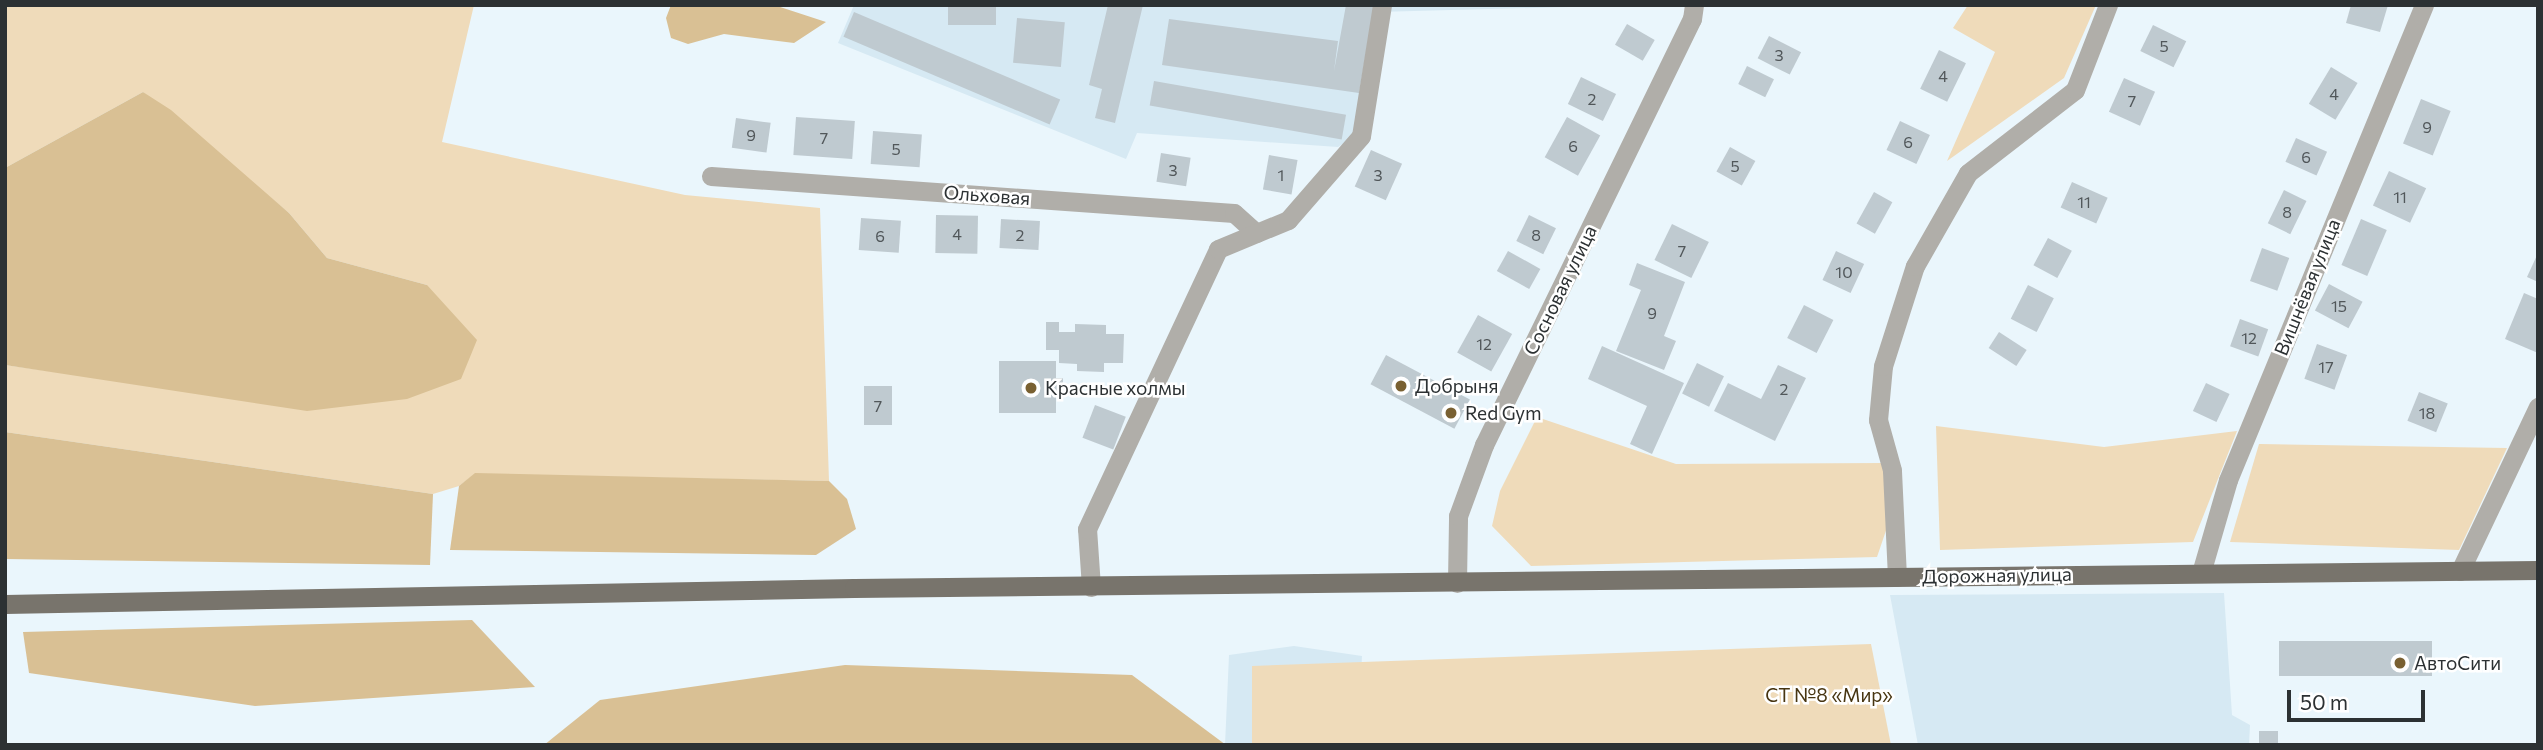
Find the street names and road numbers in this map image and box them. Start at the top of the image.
street label: Ольховая [943,181,1031,209]
street label: Вишнёвая улица [2269,215,2345,359]
street label: Сосновая улица [1519,221,1601,359]
street label: Дорожная улица [1922,562,2072,588]

